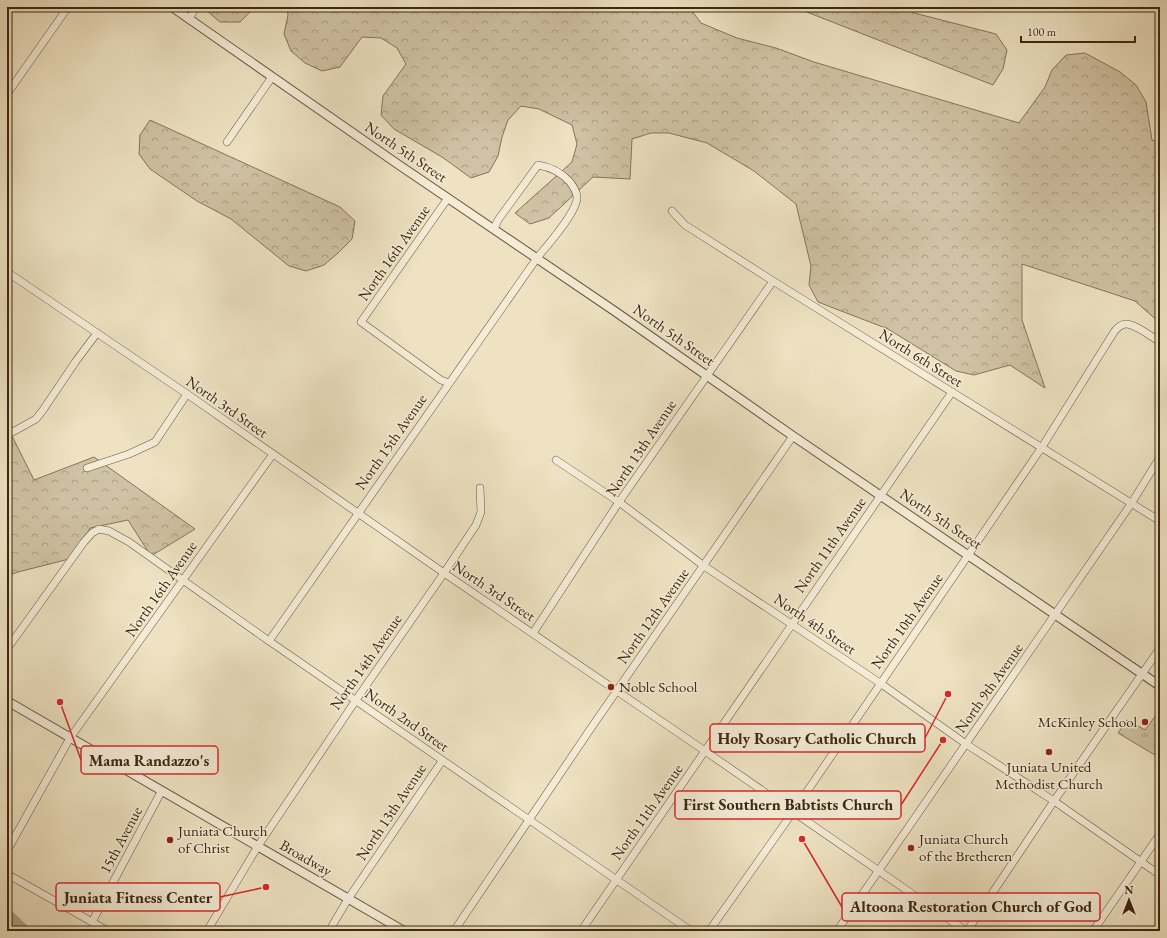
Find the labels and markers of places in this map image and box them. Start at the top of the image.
place label: Noble School [619,677,698,696]
marker: Noble School [606,682,616,692]
place label: McKinley School [1038,712,1137,731]
marker: McKinley School [1140,717,1150,727]
callout: Holy Rosary Catholic Church [710,724,925,752]
callout: Mama Randazzo's [81,746,218,774]
marker: Juniata United Methodist Church [1044,747,1054,757]
place label: Juniata United Methodist Church [995,757,1103,793]
callout: First Southern Babtists Church [675,791,901,819]
place label: Juniata Church of Christ [176,821,268,857]
place label: Juniata Church of the Bretheren [917,829,1012,865]
marker: Juniata Church of Christ [165,835,175,845]
marker: Juniata Church of the Bretheren [906,843,916,853]
callout: Juniata Fitness Center [56,883,220,911]
callout: Altoona Restoration Church of God [842,893,1100,921]

